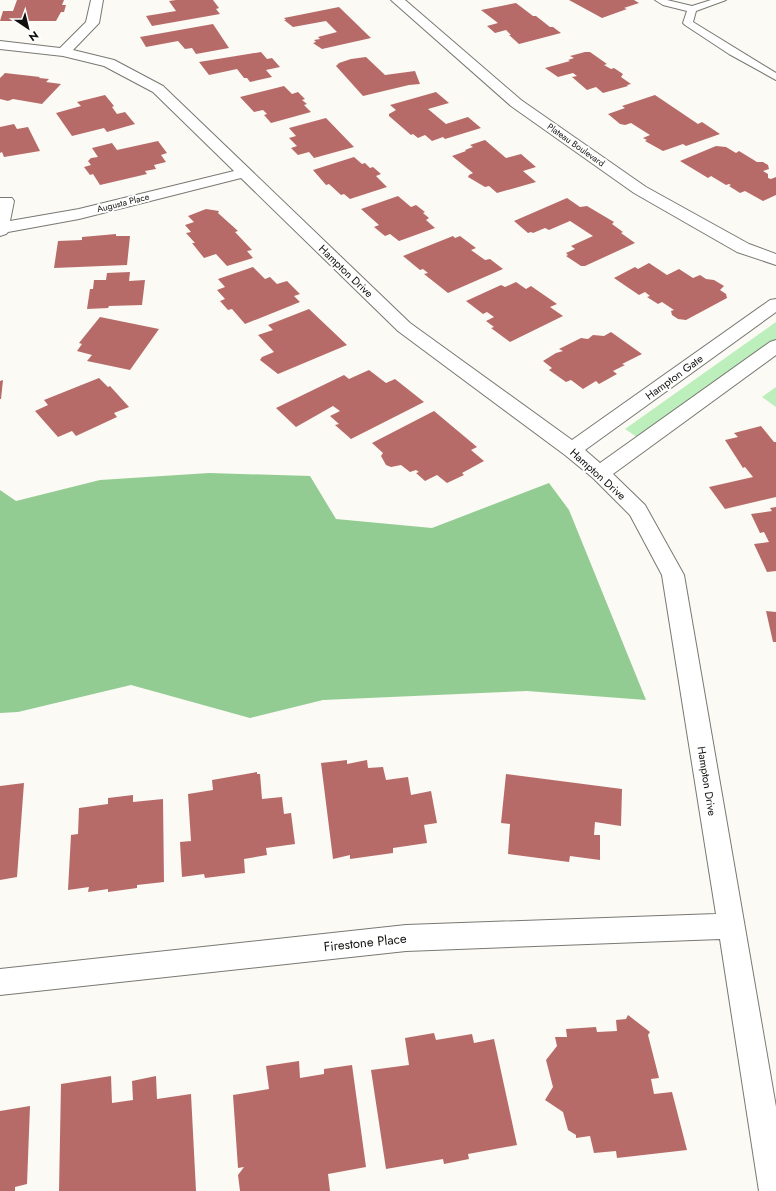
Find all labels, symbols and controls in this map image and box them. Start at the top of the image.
north arrow [8,8,48,48]
text: N [26,27,42,45]
street label: Plateau Boulevard [545,120,608,169]
street label: Augusta Place [95,190,151,215]
street label: Hampton Drive [315,241,377,301]
street label: Hampton Gate [642,350,706,403]
street label: Hampton Drive [567,445,630,504]
street label: Hampton Drive [694,745,720,817]
street label: Firestone Place [323,929,408,956]

